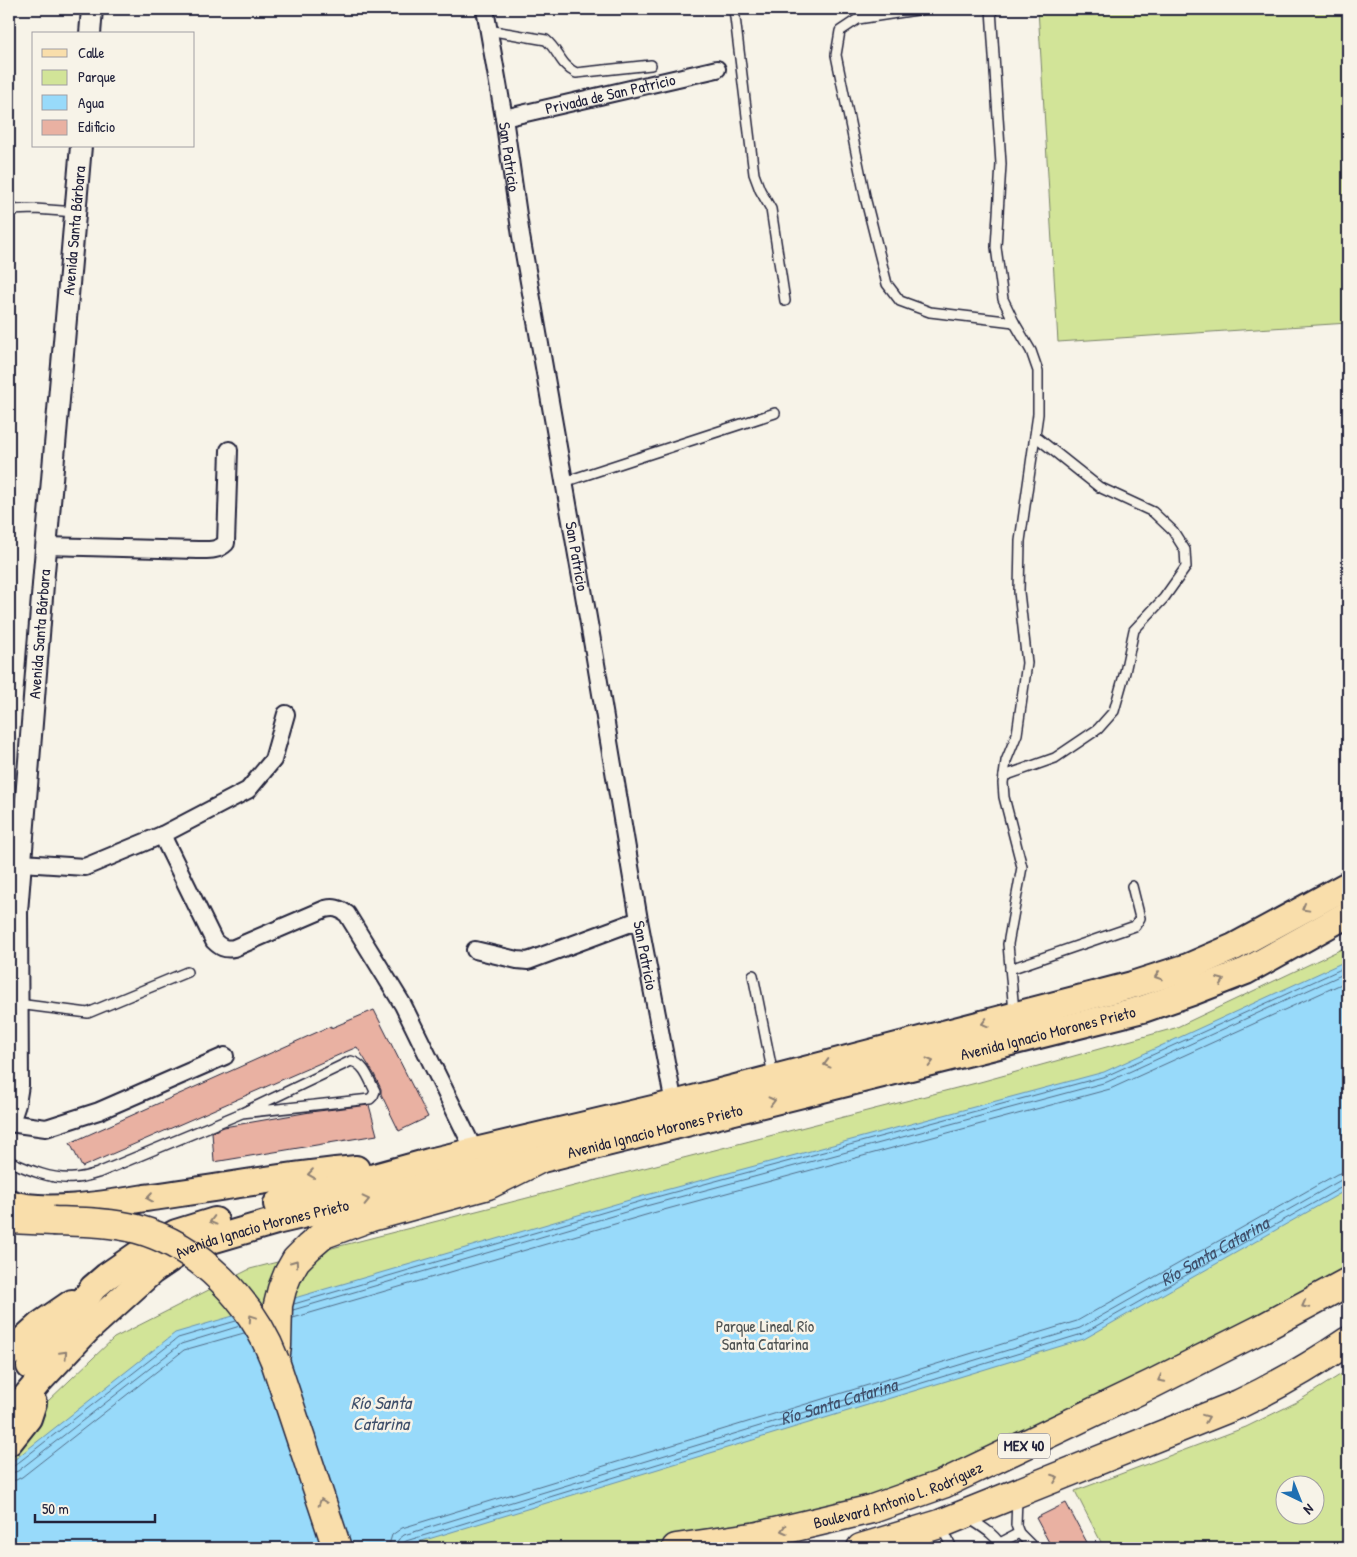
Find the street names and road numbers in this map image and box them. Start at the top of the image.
street label: Privada de San Patricio [543,68,678,119]
street label: San Patricio [494,121,526,194]
street label: Avenida Santa Bárbara [57,165,90,296]
street label: San Patricio [560,520,594,593]
street label: Avenida Santa Bárbara [23,568,55,700]
street label: San Patricio [628,919,663,992]
street label: Avenida Ignacio Morones Prieto [958,1000,1138,1065]
street label: Avenida Ignacio Morones Prieto [565,1098,745,1163]
street label: Avenida Ignacio Morones Prieto [170,1193,351,1264]
road number: MEX 40 [998,1434,1050,1458]
street label: Boulevard Antonio L. Rodríguez [811,1456,986,1534]

